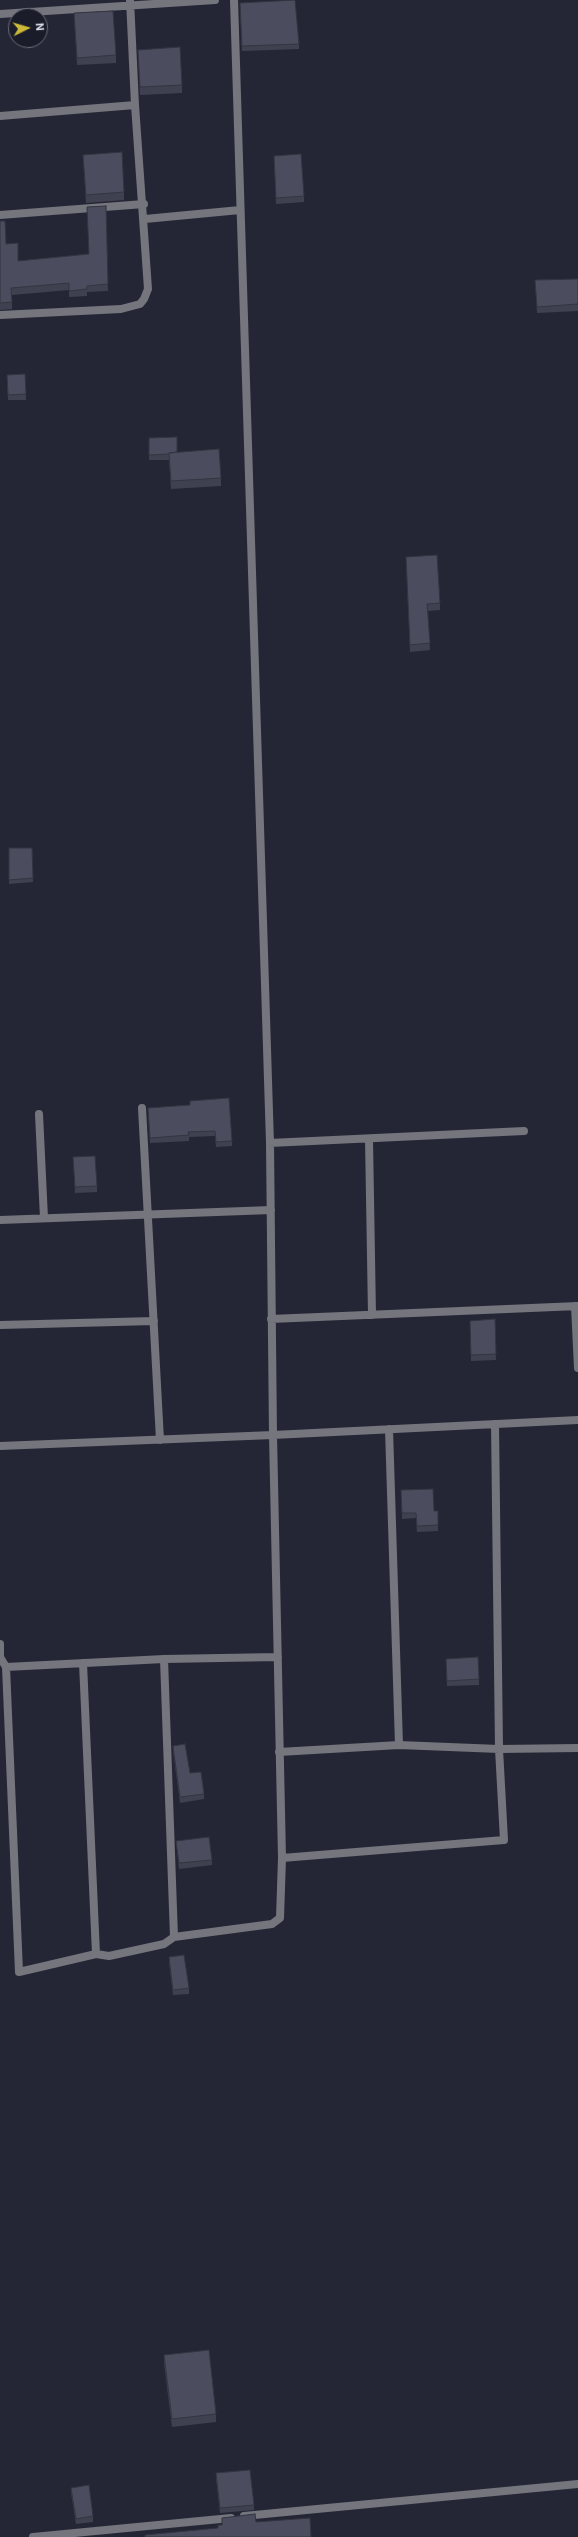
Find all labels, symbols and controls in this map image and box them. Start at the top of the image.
north arrow [8,8,48,48]
text: N [33,23,46,31]

